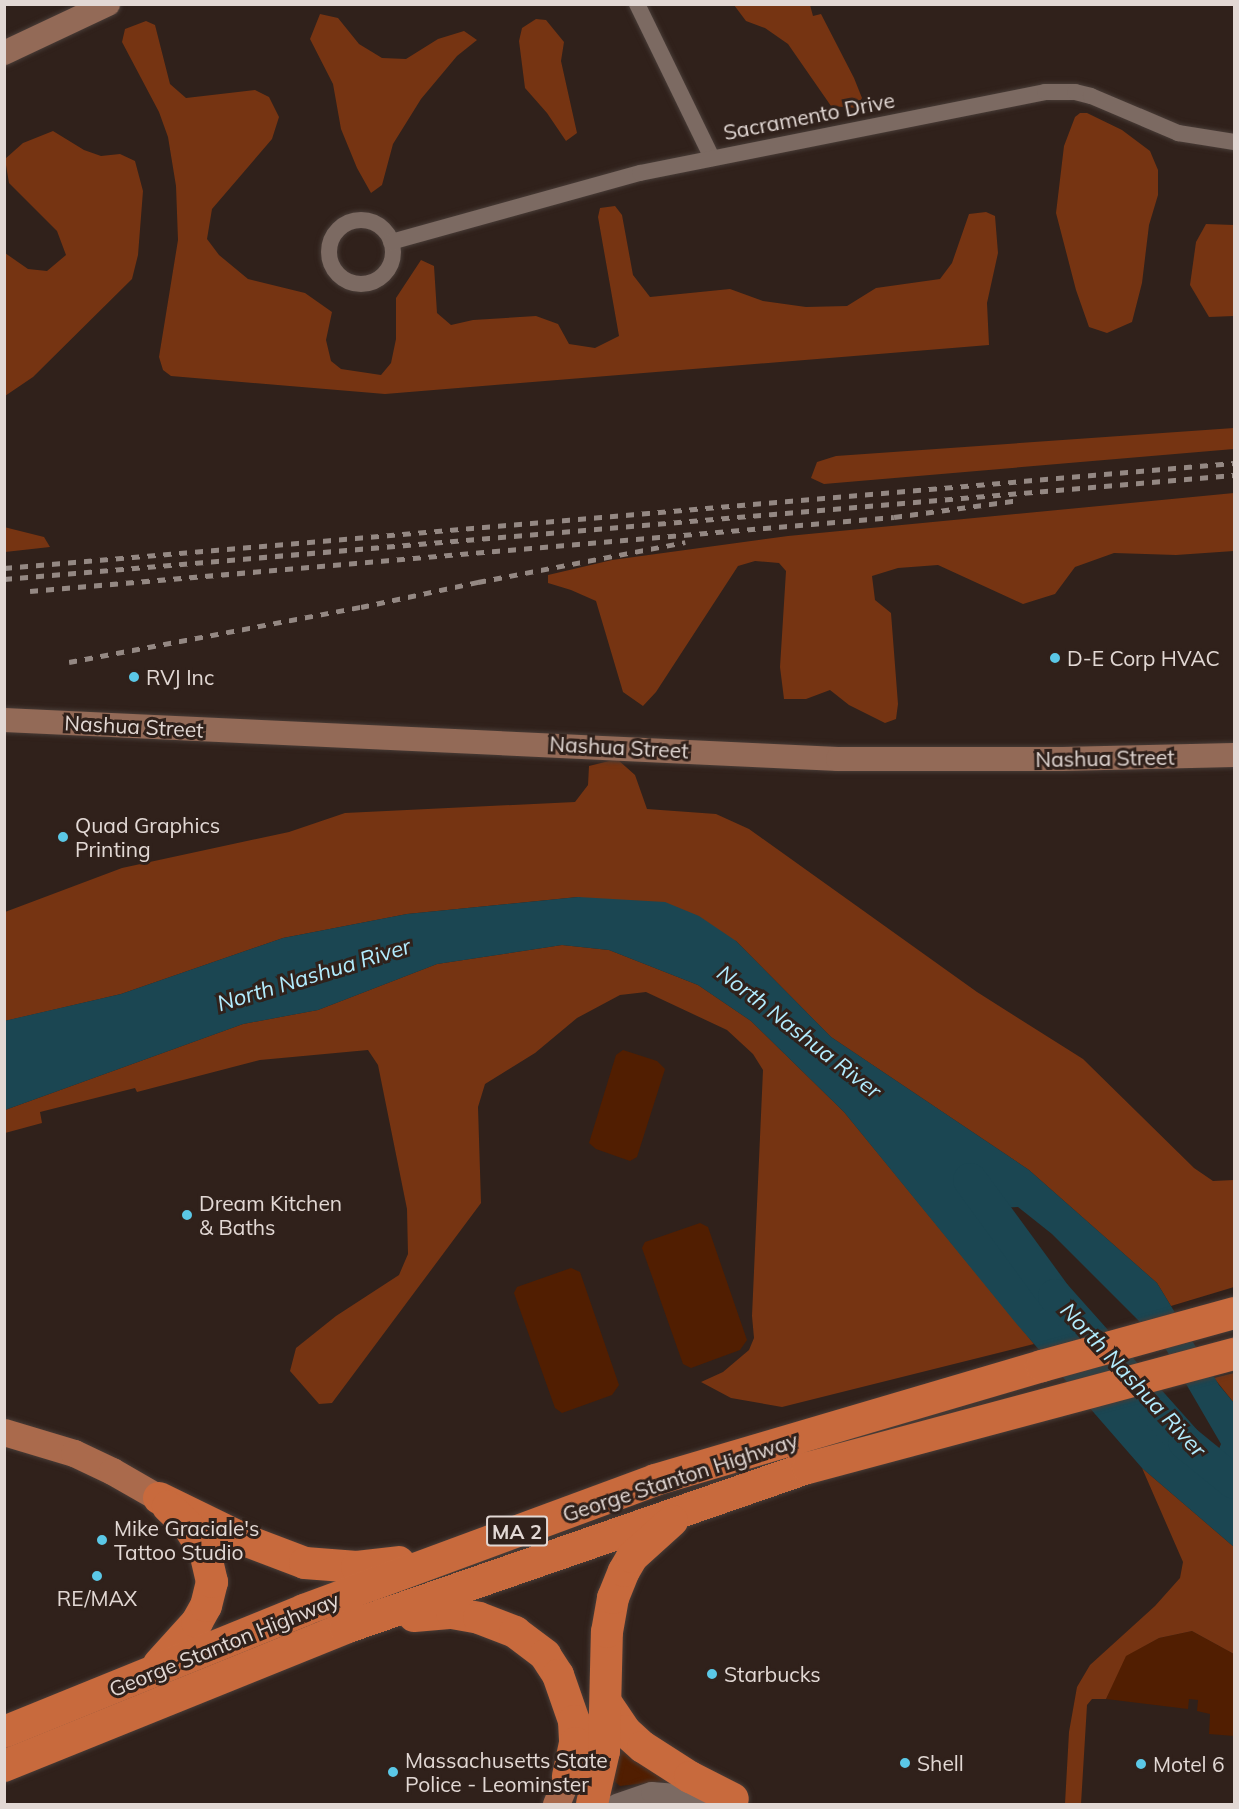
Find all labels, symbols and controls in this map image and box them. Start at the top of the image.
street label: Sacramento Drive [721,87,897,145]
place label: D-E Corp HVAC [1067,645,1220,671]
marker: D-E Corp HVAC [1048,651,1062,665]
place label: RVJ Inc [146,664,214,690]
marker: RVJ Inc [127,670,141,684]
street label: Nashua Street [64,710,204,742]
street label: Nashua Street [549,731,689,763]
street label: Nashua Street [1035,744,1175,772]
place label: Quad Graphics Printing [75,812,220,862]
marker: Quad Graphics Printing [56,830,70,844]
water label: North Nashua River [214,933,414,1017]
water label: North Nashua River [712,960,886,1104]
place label: Dream Kitchen & Baths [199,1190,342,1240]
marker: Dream Kitchen & Baths [180,1208,194,1222]
water label: North Nashua River [1055,1298,1211,1462]
street label: George Stanton Highway [559,1427,801,1527]
road number: MA 2 [486,1514,548,1548]
place label: Mike Graciale's Tattoo Studio [114,1515,259,1565]
marker: Mike Graciale's Tattoo Studio [95,1533,109,1547]
marker: RE/MAX [90,1569,104,1583]
place label: RE/MAX [57,1585,137,1611]
street label: George Stanton Highway [105,1586,343,1702]
place label: Starbucks [724,1661,821,1687]
marker: Starbucks [705,1667,719,1681]
place label: Massachusetts State Police - Leominster [405,1747,608,1797]
place label: Shell [917,1750,964,1776]
place label: Motel 6 [1153,1751,1225,1777]
marker: Shell [898,1756,912,1770]
marker: Motel 6 [1134,1757,1148,1771]
marker: Massachusetts State Police - Leominster [386,1765,400,1779]

